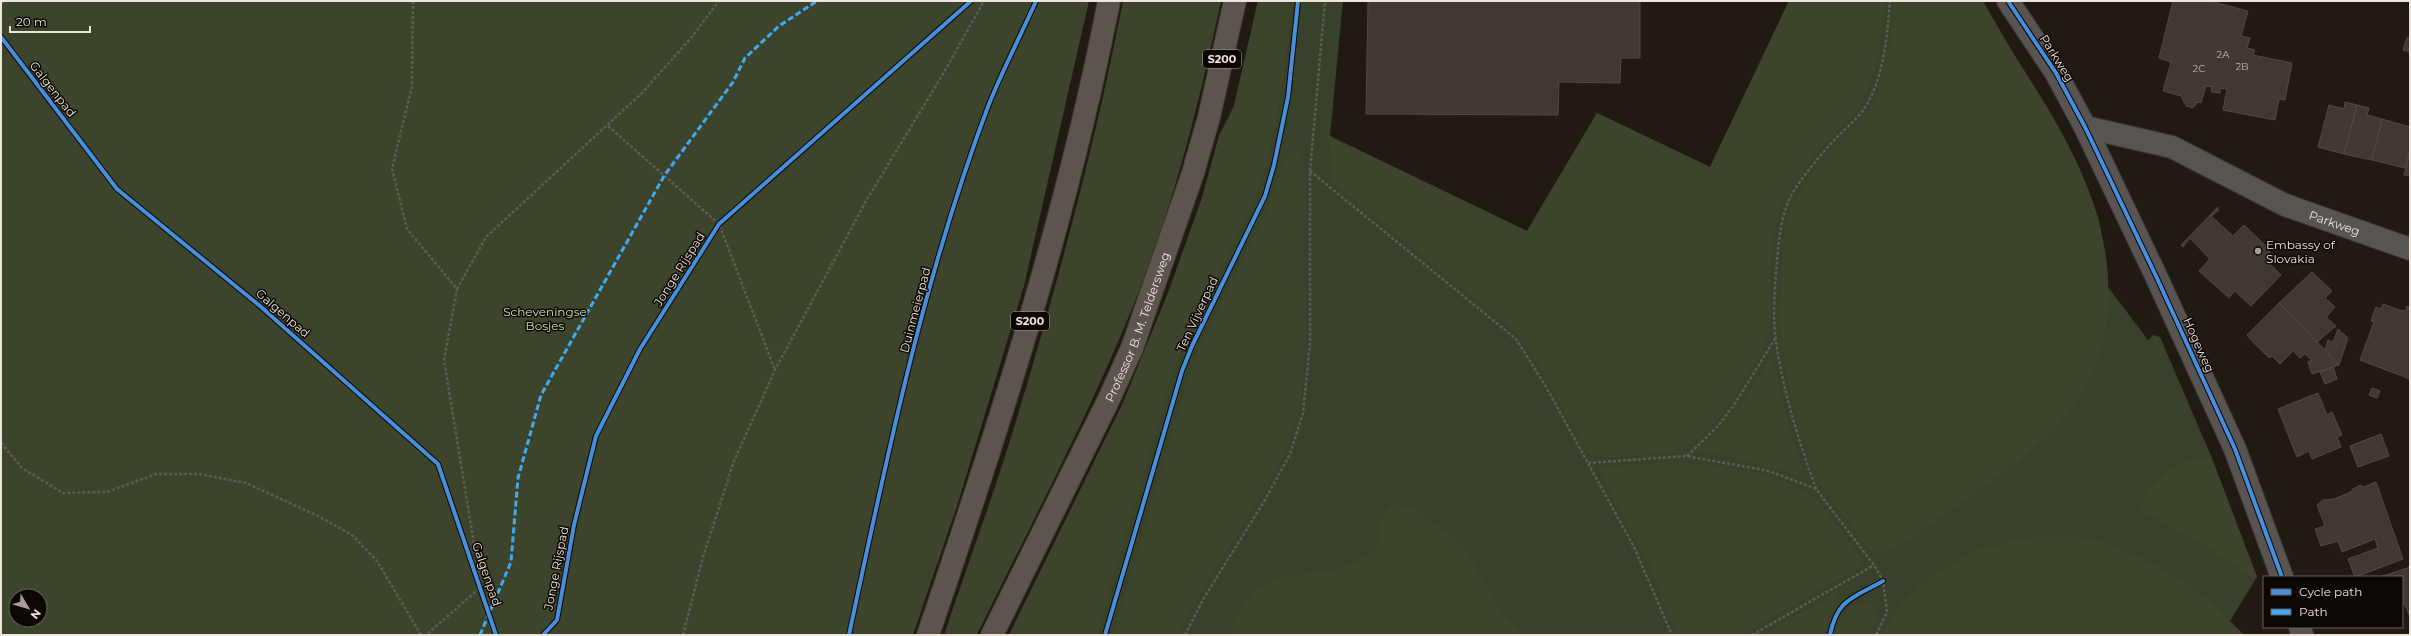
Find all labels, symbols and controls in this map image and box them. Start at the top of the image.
scale bar [10,8,90,34]
text: 20 m [16,14,47,29]
street label: Parkweg [2037,32,2077,84]
house number: 2A [2217,48,2230,61]
road number: S200 [1203,50,1241,68]
street label: Galgenpad [27,58,79,120]
house number: 2B [2235,60,2249,73]
house number: 2C [2193,62,2205,75]
street label: Parkweg [2307,207,2362,238]
street label: Jonge Rijspad [650,229,708,310]
place label: Embassy of Slovakia [2266,237,2336,266]
marker: Embassy of Slovakia [2253,246,2263,256]
street label: Professor B. M. Teldersweg [1101,250,1172,404]
street label: Duinmeierpad [896,266,934,354]
street label: Ten Vijverpad [1173,274,1221,354]
street label: Galgenpad [253,286,313,340]
park label: Scheveningse Bosjes [503,304,587,333]
road number: S200 [1011,312,1049,330]
street label: Hogeweg [2180,315,2218,375]
street label: Jonge Rijspad [540,525,571,612]
street label: Galgenpad [469,540,505,608]
legend [2263,576,2403,628]
text: Cycle path [2299,584,2362,599]
north arrow [8,588,48,628]
text: Path [2299,604,2328,619]
text: N [28,606,44,622]

